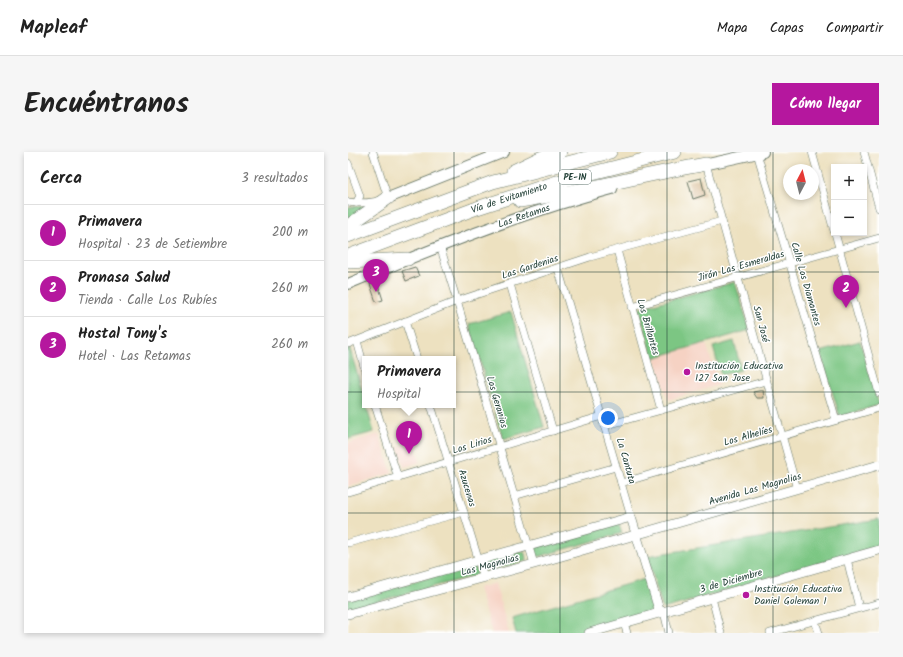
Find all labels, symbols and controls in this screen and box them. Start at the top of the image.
text: Mapleaf [20,13,87,43]
text: Mapa [717,17,748,39]
text: Capas [770,17,804,39]
text: Compartir [826,17,883,39]
text: Encuéntranos [24,82,189,127]
button: Cómo llegar [772,83,879,125]
north arrow [783,164,819,200]
map controls [831,164,867,236]
button: + [831,164,867,200]
text: Cerca [40,165,82,192]
text: 3 resultados [241,168,308,189]
road number: PE-1N [559,170,591,184]
street label: Vía de Evitamiento [469,178,550,218]
street label: Las Retamas [496,199,553,232]
button: − [831,200,867,236]
text: Primavera [78,210,142,234]
text: 1 [51,222,55,243]
text: 200 m [272,222,308,243]
text: Hospital · 23 de Setiembre [78,234,227,255]
street label: Calle Los Diamantes [786,240,826,328]
street label: Jirón Las Esmeraldas [696,246,787,286]
street label: Las Gardenias [500,250,561,284]
pin: 3 [363,259,389,292]
text: Pronasa Salud [78,266,170,290]
pin: 2 [833,275,859,308]
text: 2 [49,278,57,299]
text: 260 m [271,278,308,299]
text: Tienda · Calle Los Rubíes [78,290,217,311]
street label: Los Brillantes [632,297,664,358]
street label: San José [748,304,774,345]
text: Hostal Tony's [78,322,167,346]
text: 3 [49,334,57,355]
text: 260 m [271,334,308,355]
text: Hotel · Las Retamas [78,346,191,367]
popup [362,356,456,408]
place label: Institución Educativa 127 San Jose [695,358,784,386]
text: Primavera [377,360,441,384]
marker: Institución Educativa 127 San Jose [682,367,692,377]
street label: Los Geranios [482,374,512,431]
text: Hospital [377,384,421,405]
your location [598,408,618,428]
pin: 1 [396,421,422,454]
street label: Los Alhelíes [722,421,775,451]
street label: Los Lirios [450,431,494,459]
street label: La Cantuta [612,436,640,486]
street label: Azucenas [454,467,480,509]
street label: Avenida Las Magnolias [707,468,804,510]
street label: Las Magnolias [459,549,521,580]
street label: 3 de Diciembre [698,564,765,598]
place label: Institución Educativa Daniel Goleman I [754,581,843,609]
marker: Institución Educativa Daniel Goleman I [741,590,751,600]

